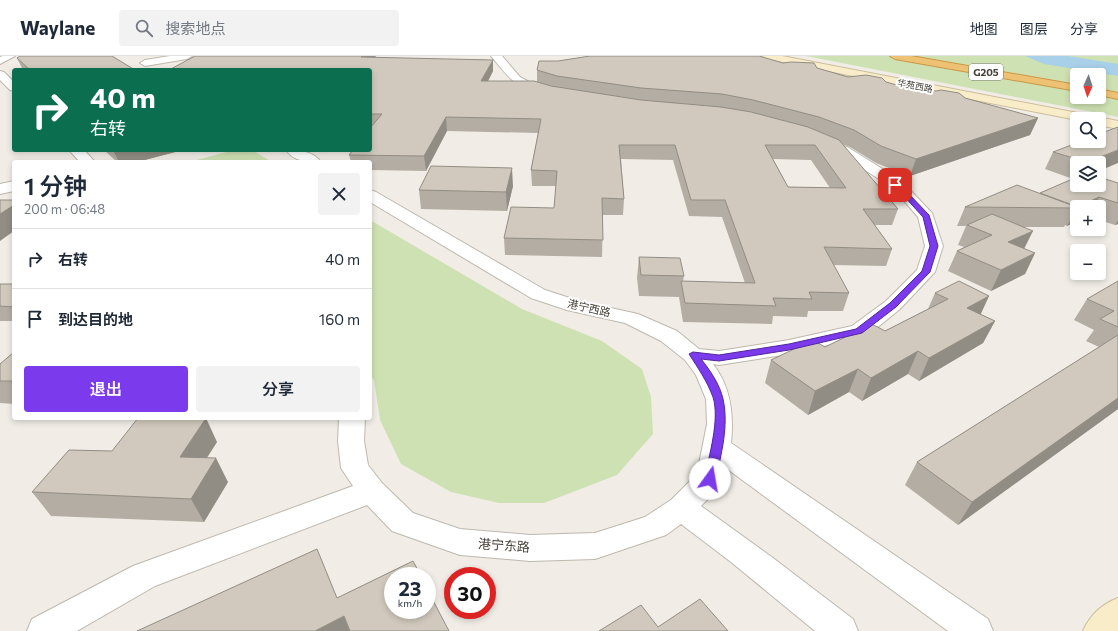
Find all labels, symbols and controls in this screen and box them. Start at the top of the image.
search box [119,10,399,46]
text: Waylane [20,16,95,39]
icon: search [133,17,155,39]
text: 搜索地点 [165,19,225,37]
text: 地图 [970,20,998,37]
text: 图层 [1020,20,1048,37]
text: 分享 [1070,20,1098,37]
road number: G205 [969,64,1003,80]
north arrow [1070,68,1106,104]
map controls [1070,68,1106,280]
street label: 华苑西路 [896,77,934,94]
text: 40 m [90,80,156,114]
icon: right [24,84,76,136]
button: search [1070,112,1106,148]
text: 右转 [90,117,126,139]
button: layers [1070,156,1106,192]
pin [878,168,912,202]
text: 1 分钟 [24,171,87,200]
button: close [318,173,360,215]
icon: arrive [884,174,906,196]
button: + [1070,200,1106,236]
text: 200 m · 06:48 [24,201,105,217]
button: − [1070,244,1106,280]
icon: right [24,248,46,270]
text: 右转 [58,250,88,268]
text: 40 m [325,250,360,268]
street label: 港宁西路 [566,296,612,319]
icon: arrive [24,308,46,330]
text: 到达目的地 [58,310,133,328]
text: 160 m [319,310,360,328]
button: 退出 [24,366,188,412]
button: 分享 [196,366,360,412]
position arrow [689,458,731,500]
street label: 港宁东路 [477,535,531,555]
speed limit sign: 30 [444,567,496,619]
text: 23 [398,576,422,600]
text: km/h [398,597,422,609]

